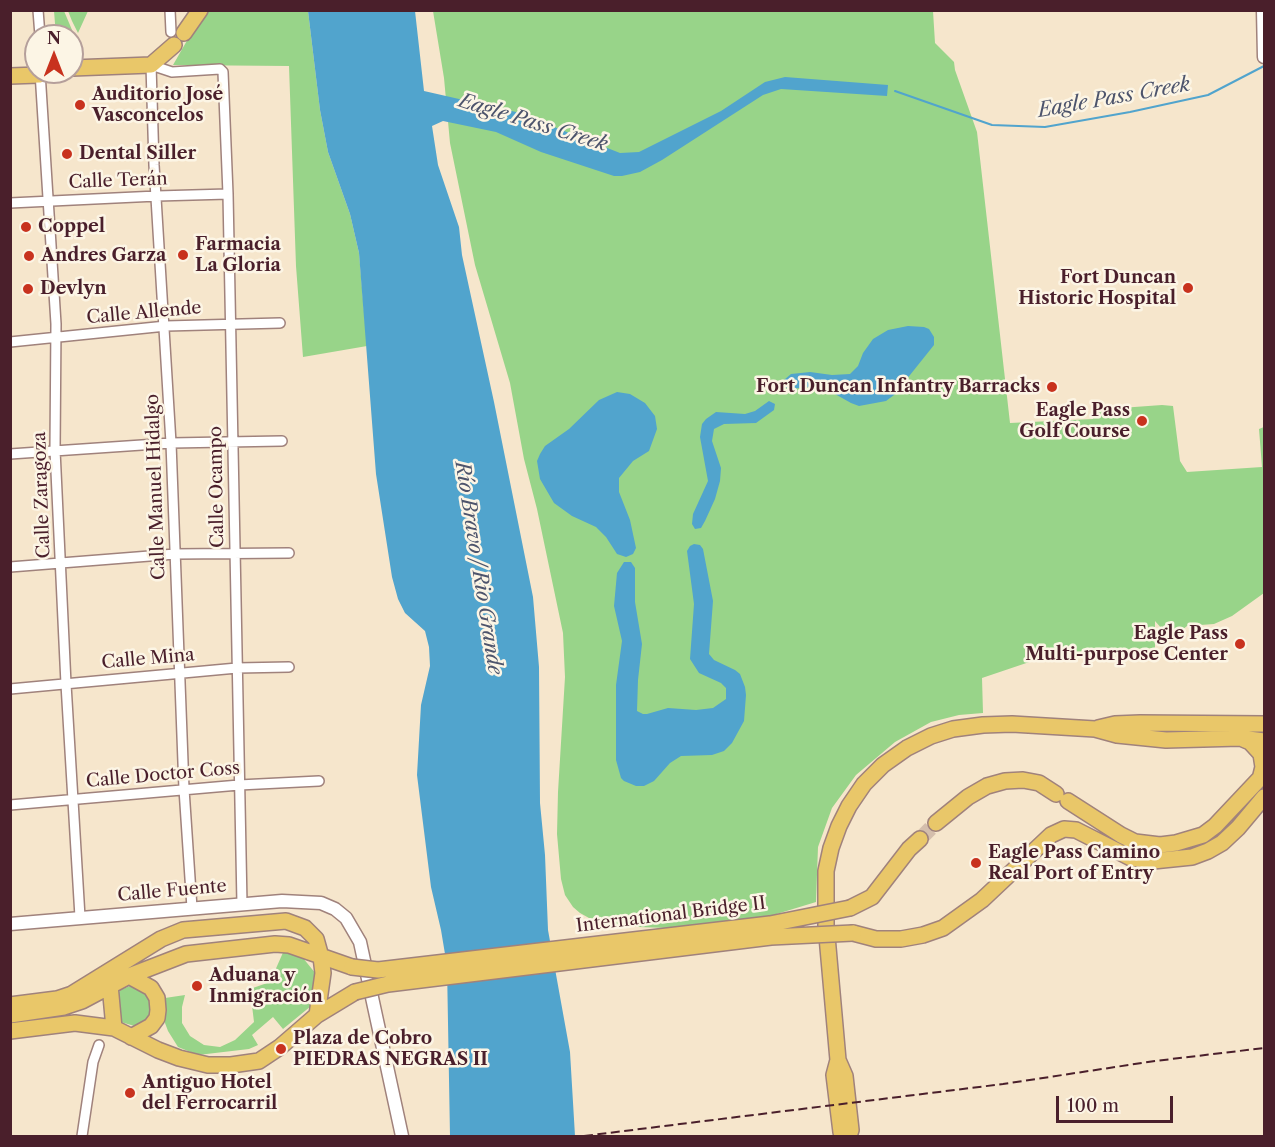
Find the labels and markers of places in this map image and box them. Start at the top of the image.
place label: Auditorio José Vasconcelos [92,84,223,127]
marker: Auditorio José Vasconcelos [73,98,87,112]
place label: Dental Siller [79,143,196,165]
marker: Dental Siller [60,147,74,161]
place label: Coppel [38,216,105,238]
marker: Coppel [19,220,33,234]
place label: Farmacia La Gloria [195,234,281,276]
place label: Andres Garza [41,245,167,267]
marker: Farmacia La Gloria [176,248,190,262]
marker: Andres Garza [22,249,36,263]
place label: Fort Duncan Historic Hospital [1018,267,1176,310]
place label: Devlyn [40,278,107,300]
marker: Fort Duncan Historic Hospital [1181,281,1195,295]
marker: Devlyn [21,282,35,296]
place label: Fort Duncan Infantry Barracks [756,376,1040,398]
marker: Fort Duncan Infantry Barracks [1045,380,1059,394]
place label: Eagle Pass Golf Course [1019,400,1130,442]
marker: Eagle Pass Golf Course [1135,414,1149,428]
place label: Eagle Pass Multi-purpose Center [1025,623,1228,666]
marker: Eagle Pass Multi-purpose Center [1233,637,1247,651]
place label: Eagle Pass Camino Real Port of Entry [988,842,1160,884]
marker: Eagle Pass Camino Real Port of Entry [969,856,983,870]
place label: Aduana y Inmigración [209,965,323,1008]
marker: Aduana y Inmigración [190,979,204,993]
place label: Plaza de Cobro PIEDRAS NEGRAS II [293,1028,488,1070]
marker: Plaza de Cobro PIEDRAS NEGRAS II [274,1042,288,1056]
place label: Antiguo Hotel del Ferrocarril [142,1072,277,1114]
marker: Antiguo Hotel del Ferrocarril [123,1086,137,1100]

